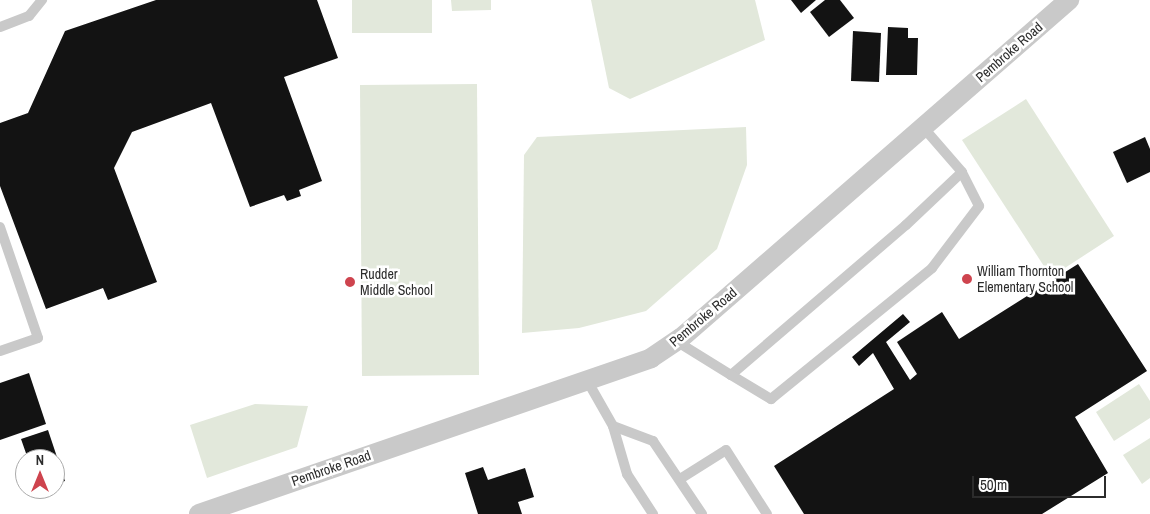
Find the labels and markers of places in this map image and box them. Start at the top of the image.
place label: William Thornton Elementary School [977,263,1073,296]
place label: Rudder Middle School [360,266,433,298]
marker: William Thornton Elementary School [961,273,973,285]
marker: Rudder Middle School [344,276,356,288]

